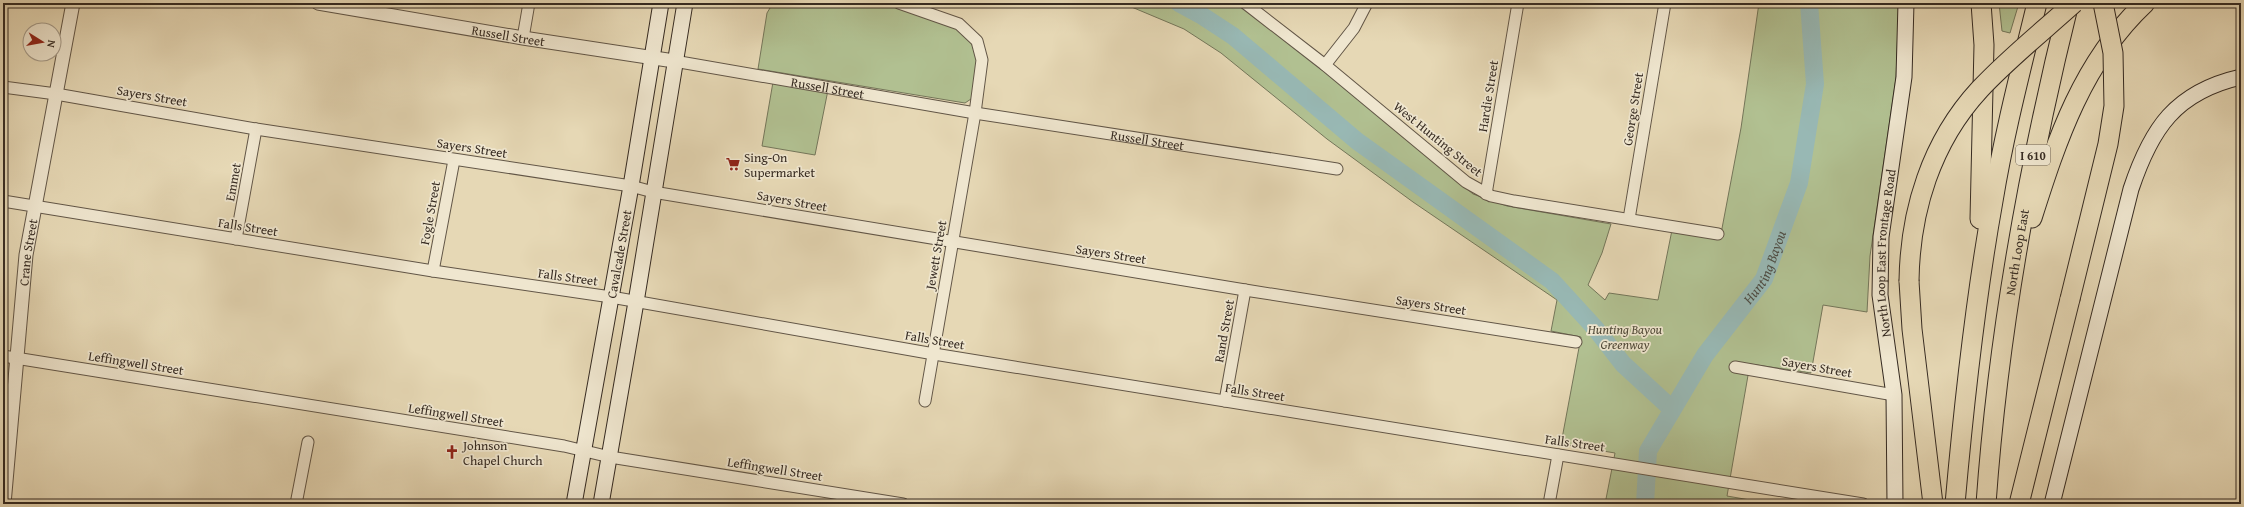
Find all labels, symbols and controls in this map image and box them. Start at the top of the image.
street label: Russell Street [470,20,547,51]
north arrow [22,22,62,62]
text: N [43,39,60,50]
street label: Hardie Street [1473,58,1503,133]
street label: George Street [1618,71,1648,147]
street label: Russell Street [790,72,866,103]
street label: Sayers Street [115,80,189,112]
street label: West Hunting Street [1389,97,1487,181]
street label: Russell Street [1109,125,1186,155]
street label: Sayers Street [435,133,509,163]
road number: I 610 [2016,145,2050,165]
place label: Sing-On Supermarket [744,148,815,182]
supermarket icon: Sing-On Supermarket [725,156,741,172]
street label: Emmet [220,161,246,203]
street label: North Loop East Frontage Road [1870,168,1900,338]
street label: Fogle Street [415,179,445,246]
street label: Sayers Street [755,185,829,217]
street label: North Loop East [2000,207,2034,296]
street label: Cavalcade Street [602,208,636,300]
street label: Falls Street [217,213,280,241]
street label: Crane Street [14,217,42,287]
street label: Jewett Street [920,218,952,293]
water label: Hunting Bayou [1738,228,1791,309]
street label: Sayers Street [1074,239,1148,269]
street label: Falls Street [537,263,600,291]
street label: Sayers Street [1394,290,1468,320]
street label: Rand Street [1209,298,1239,364]
park label: Hunting Bayou Greenway [1587,320,1663,354]
street label: Falls Street [904,325,967,355]
street label: Leffingwell Street [87,346,185,380]
street label: Sayers Street [1780,351,1854,383]
street label: Falls Street [1224,378,1287,406]
street label: Leffingwell Street [407,398,505,432]
street label: Falls Street [1544,429,1607,457]
place label: Johnson Chapel Church [461,436,543,470]
church icon: Johnson Chapel Church [444,444,460,460]
street label: Leffingwell Street [726,452,824,486]

